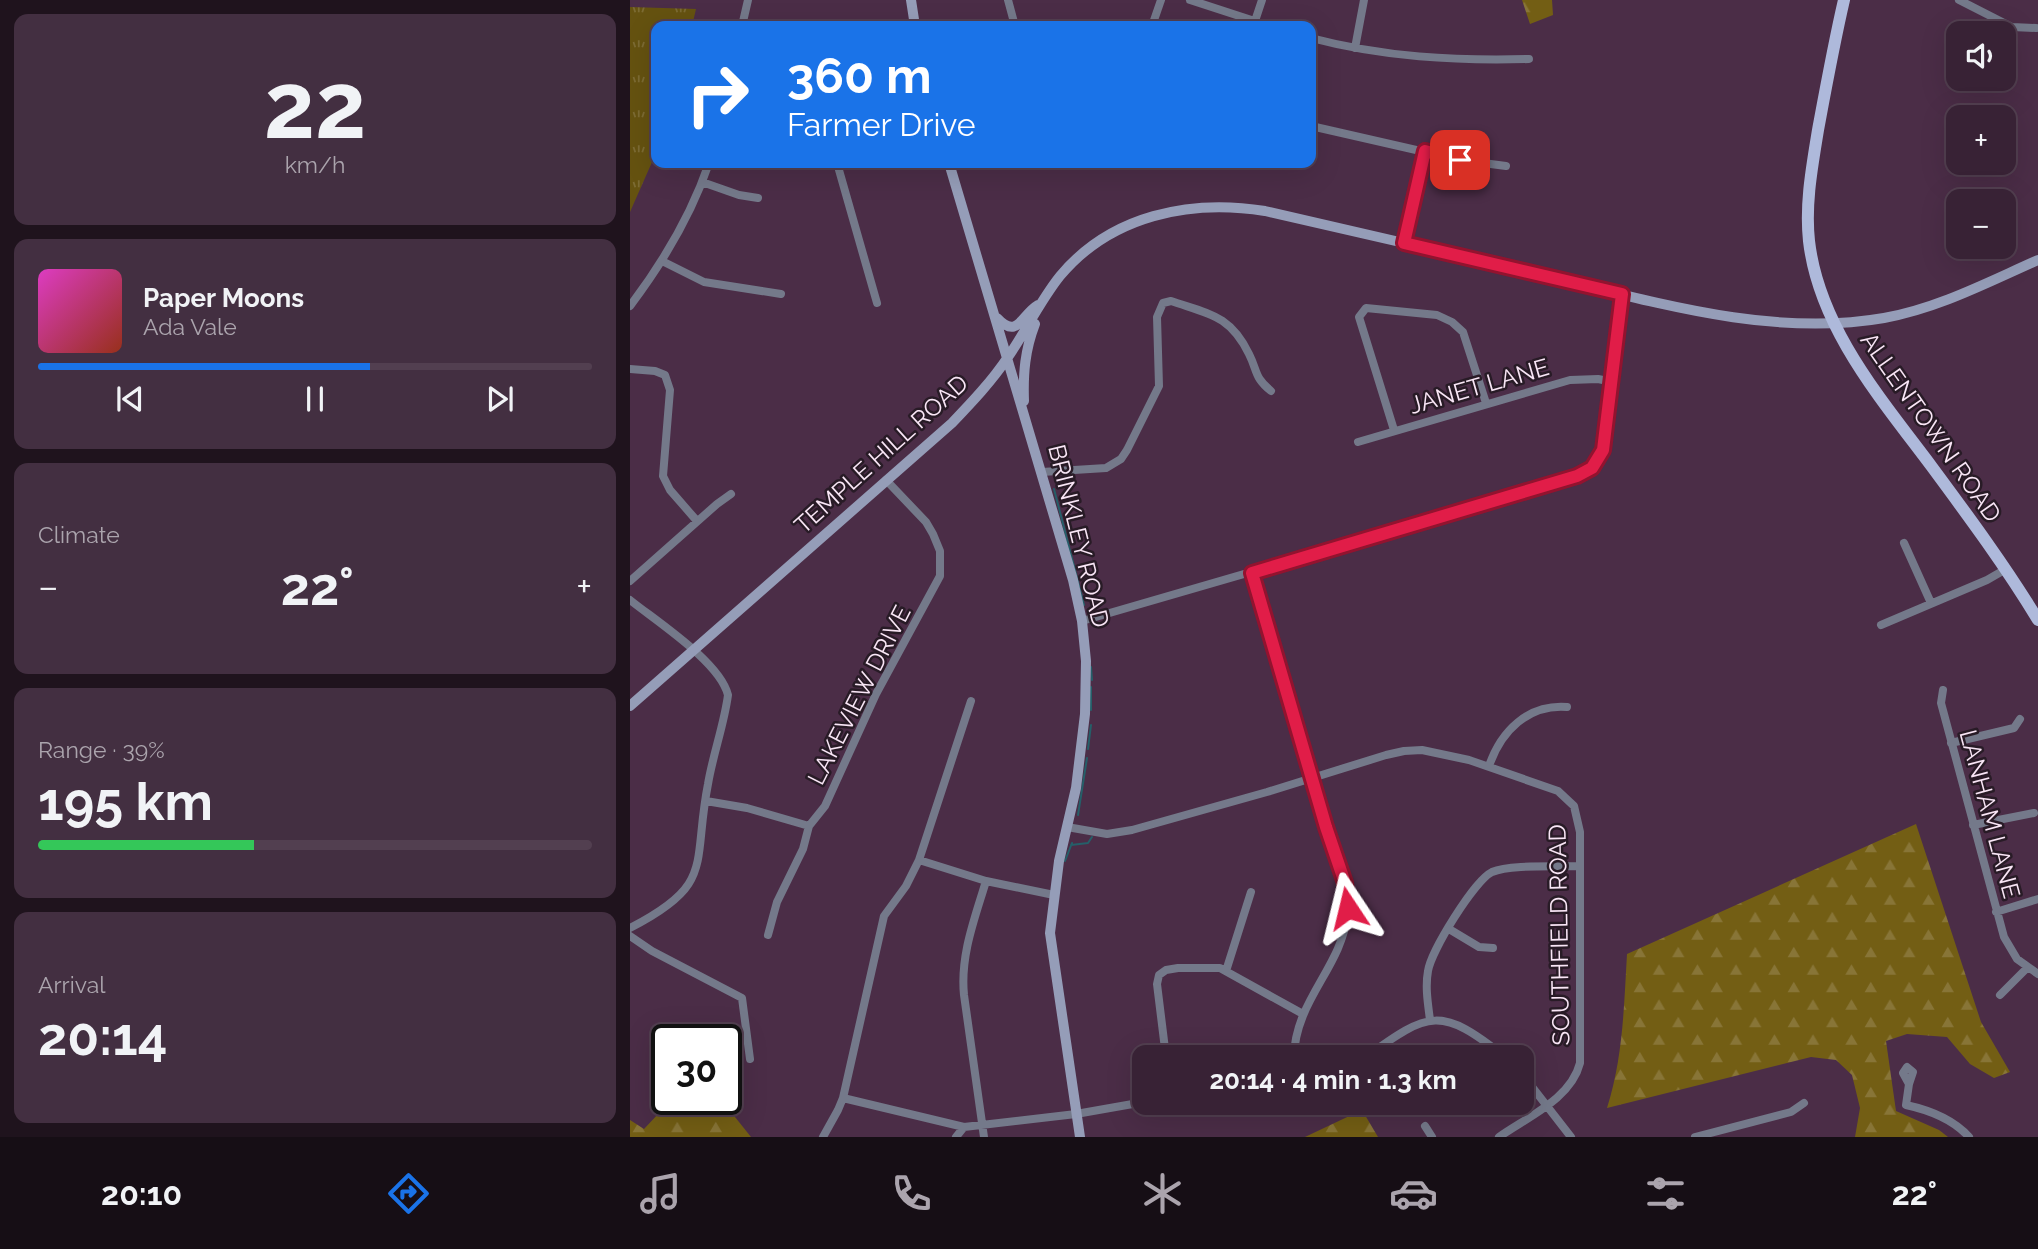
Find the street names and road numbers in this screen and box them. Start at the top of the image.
street label: ALLENTOWN ROAD [1855,327,2007,527]
street label: JANET LANE [1406,352,1552,420]
street label: TEMPLE HILL ROAD [788,368,974,540]
street label: BRINKLEY ROAD [1042,442,1116,630]
street label: LAKEVIEW DRIVE [801,601,917,789]
street label: LANHAM LANE [1954,727,2026,901]
street label: SOUTHFIELD ROAD [1543,824,1575,1046]

